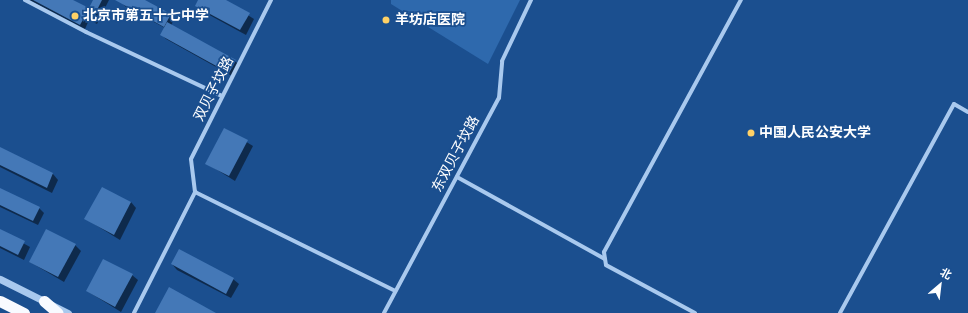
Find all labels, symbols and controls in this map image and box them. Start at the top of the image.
place label: 北京市第五十七中学 [83,8,209,24]
marker: 北京市第五十七中学 [70,11,80,21]
place label: 羊坊店医院 [395,12,465,28]
marker: 羊坊店医院 [380,14,392,26]
street label: 双贝子坟路 [191,54,237,124]
street label: 东双贝子坟路 [429,113,483,195]
place label: 中国人民公安大学 [759,125,871,141]
marker: 中国人民公安大学 [746,128,756,138]
north arrow [920,265,960,305]
text: 北 [937,265,954,283]

